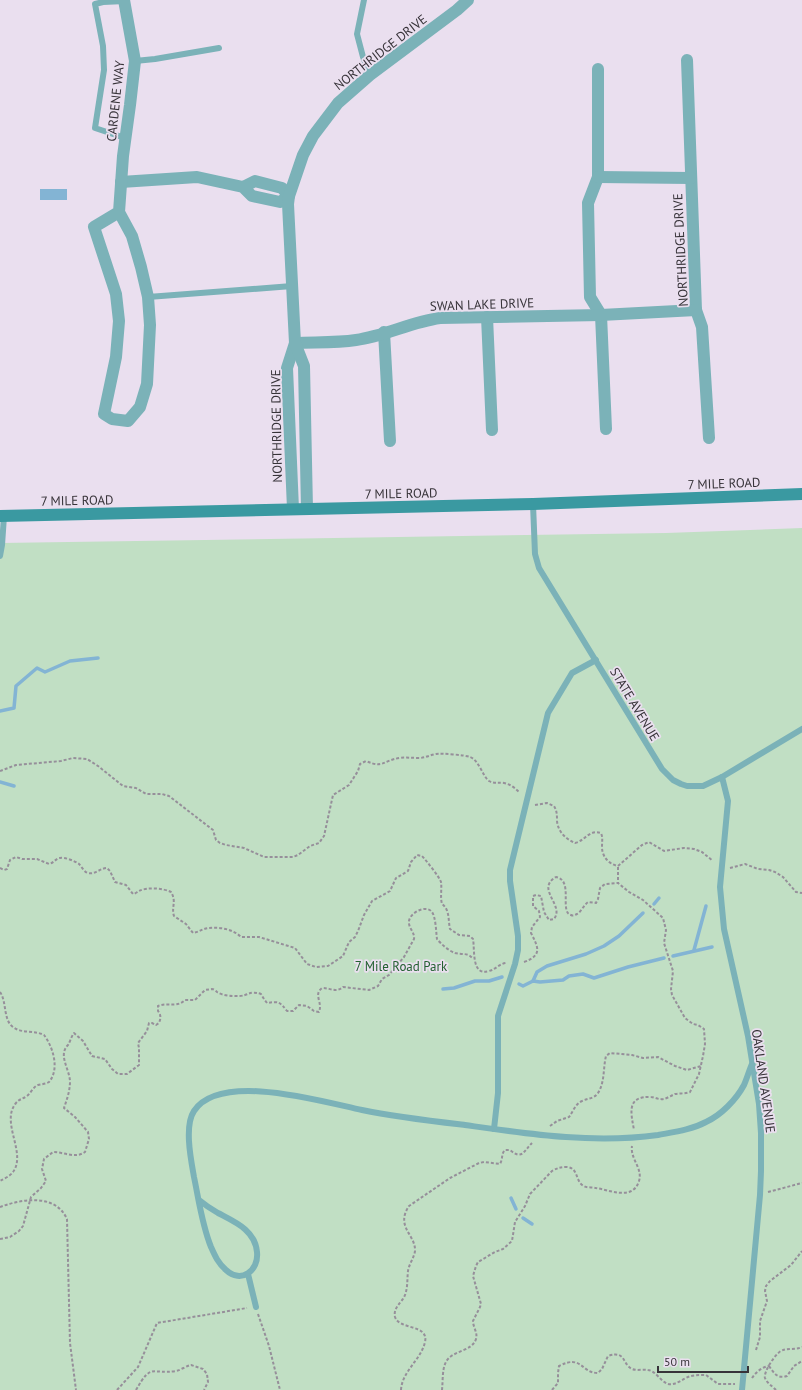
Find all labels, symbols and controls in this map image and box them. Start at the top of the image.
street label: NORTHRIDGE DRIVE [330,11,430,94]
street label: CARDENE WAY [103,59,128,142]
street label: NORTHRIDGE DRIVE [669,193,692,307]
street label: SWAN LAKE DRIVE [430,294,534,315]
street label: NORTHRIDGE DRIVE [267,369,286,483]
street label: 7 MILE ROAD [687,474,761,493]
street label: 7 MILE ROAD [364,484,438,503]
street label: 7 MILE ROAD [40,491,114,510]
street label: STATE AVENUE [606,664,663,744]
park label: 7 Mile Road Park [355,958,448,975]
street label: OAKLAND AVENUE [748,1028,779,1134]
scale bar [658,1348,748,1374]
text: 50 m [664,1354,690,1369]

